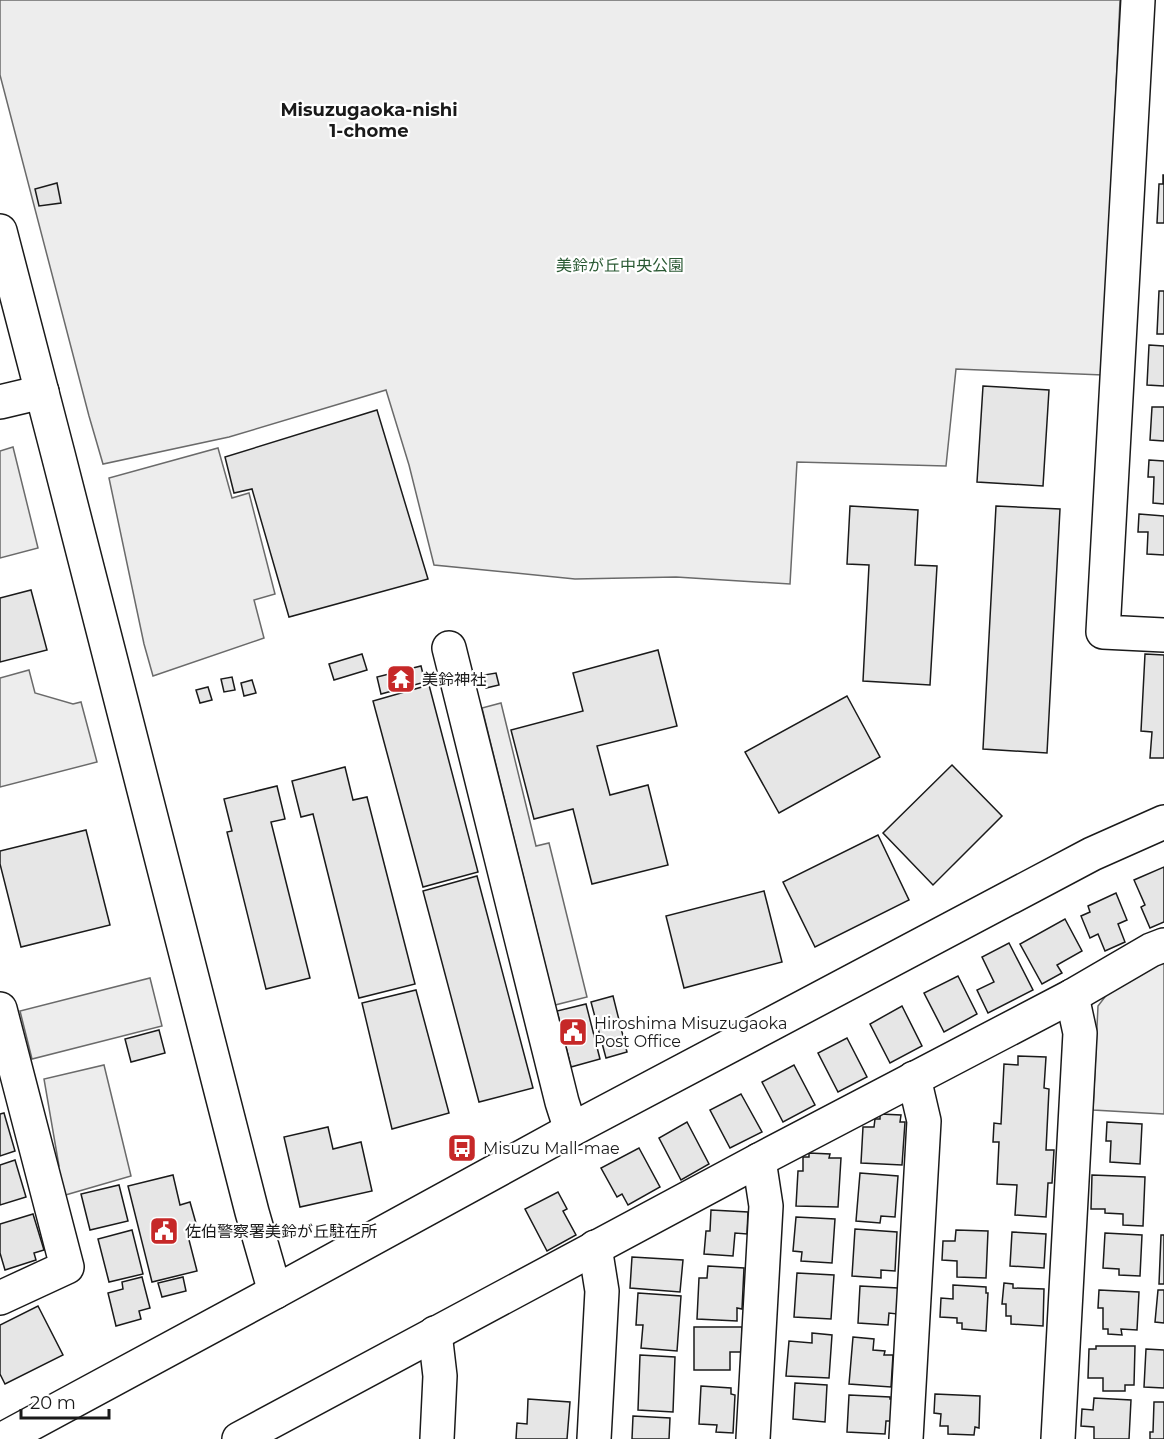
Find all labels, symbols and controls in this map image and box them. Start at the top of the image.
district label: Misuzugaoka-nishi 1-chome [280,99,458,142]
park label: 美鈴が丘中央公園 [556,256,684,275]
temple icon: 美鈴神社 [385,663,417,695]
place label: 美鈴神社 [422,670,486,689]
place label: Hiroshima Misuzugaoka Post Office [594,1014,787,1051]
public building icon: Hiroshima Misuzugaoka Post Office [557,1016,589,1048]
bus stop icon: Misuzu Mall-mae [446,1132,478,1164]
place label: Misuzu Mall-mae [483,1139,620,1158]
public building icon: 佐伯警察署美鈴が丘駐在所 [148,1215,180,1247]
place label: 佐伯警察署美鈴が丘駐在所 [185,1222,377,1241]
scale bar [21,1382,110,1420]
text: 20 m [30,1392,76,1414]

